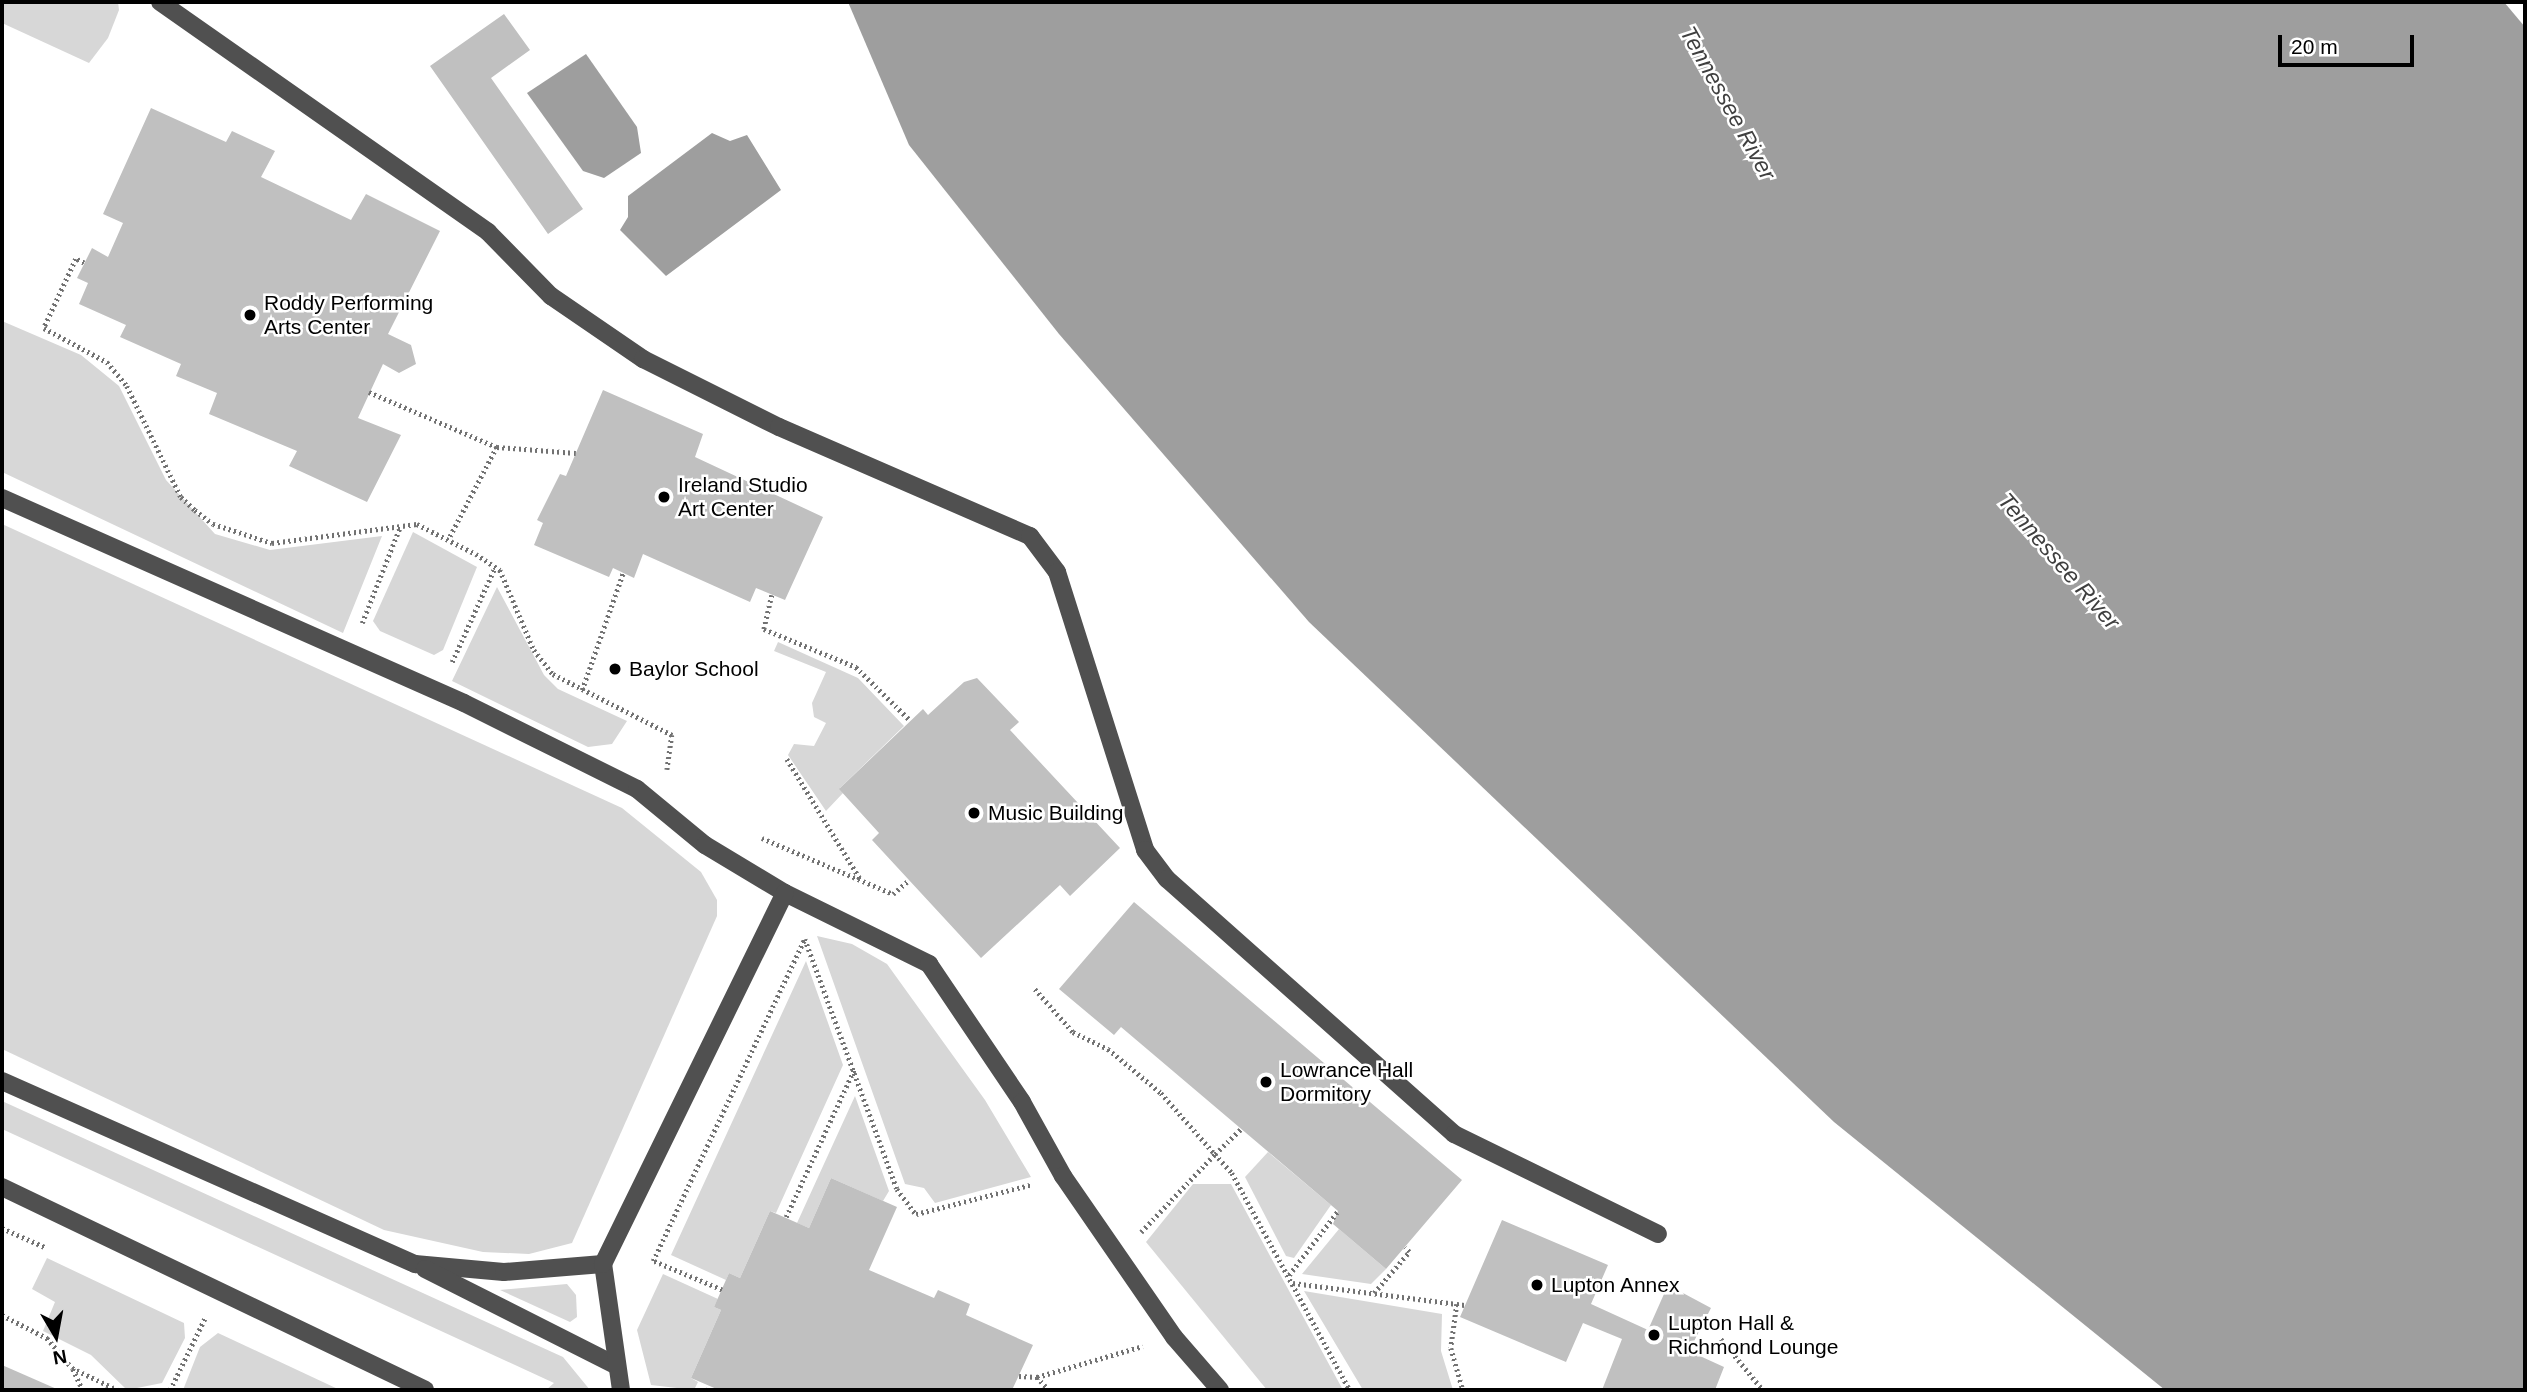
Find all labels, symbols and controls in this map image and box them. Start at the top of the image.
water label: Tennessee River [1674,21,1782,185]
scale bar [2282,21,2418,65]
text: 20 m [2291,35,2338,58]
place label: Roddy Performing Arts Center [264,290,433,340]
marker: Roddy Performing Arts Center [242,307,258,323]
place label: Ireland Studio Art Center [678,472,808,522]
water label: Tennessee River [1992,487,2126,635]
marker: Ireland Studio Art Center [656,489,672,505]
place label: Baylor School [629,656,759,682]
marker: Baylor School [607,661,623,677]
place label: Music Building [988,800,1123,826]
marker: Music Building [966,805,982,821]
place label: Lowrance Hall Dormitory [1280,1057,1413,1107]
marker: Lowrance Hall Dormitory [1258,1074,1274,1090]
place label: Lupton Annex [1551,1272,1681,1298]
marker: Lupton Annex [1529,1277,1545,1293]
north arrow [21,1301,91,1371]
place label: Lupton Hall & Richmond Lounge [1668,1310,1838,1360]
marker: Lupton Hall & Richmond Lounge [1646,1327,1662,1343]
text: N [51,1346,68,1369]

